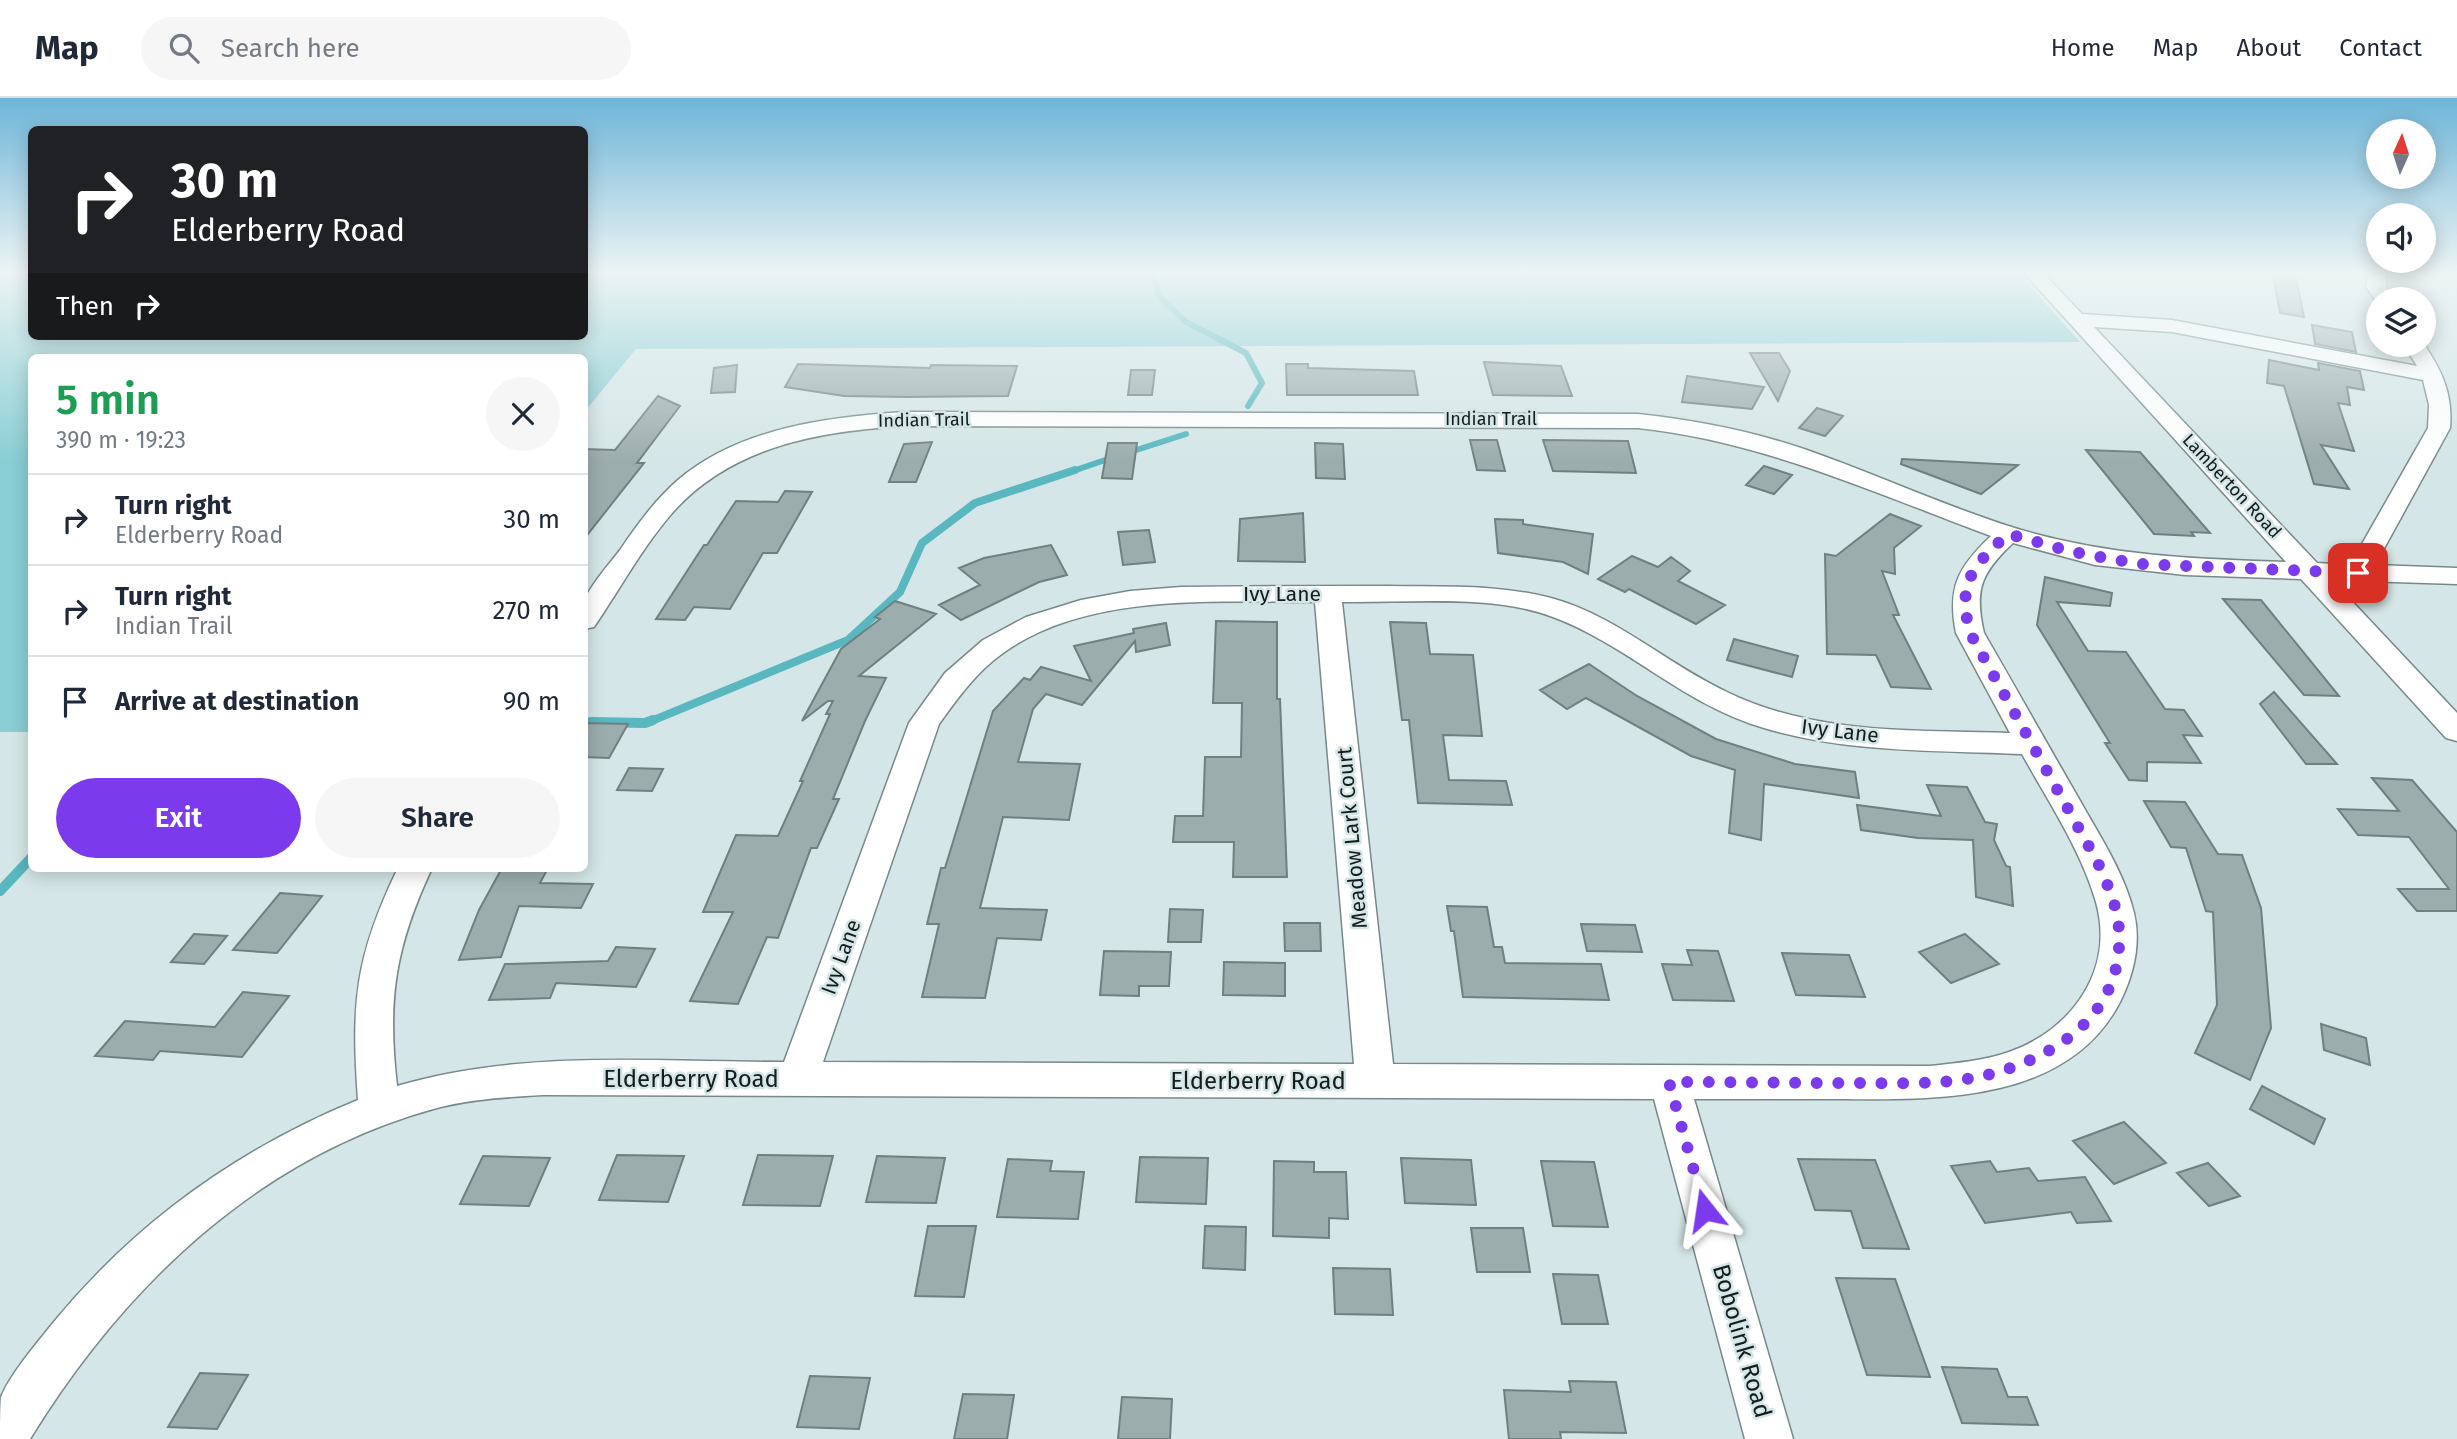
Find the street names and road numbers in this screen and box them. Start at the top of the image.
street label: Indian Trail [878,408,970,432]
street label: Indian Trail [1445,408,1537,430]
street label: Lamberton Road [2178,429,2286,543]
street label: Ivy Lane [1243,581,1321,607]
street label: Ivy Lane [1800,713,1880,749]
street label: Meadow Lark Court [1331,746,1373,930]
street label: Ivy Lane [815,916,867,998]
street label: Elderberry Road [603,1065,779,1093]
street label: Elderberry Road [1170,1067,1346,1095]
street label: Bobolink Road [1707,1261,1777,1421]

